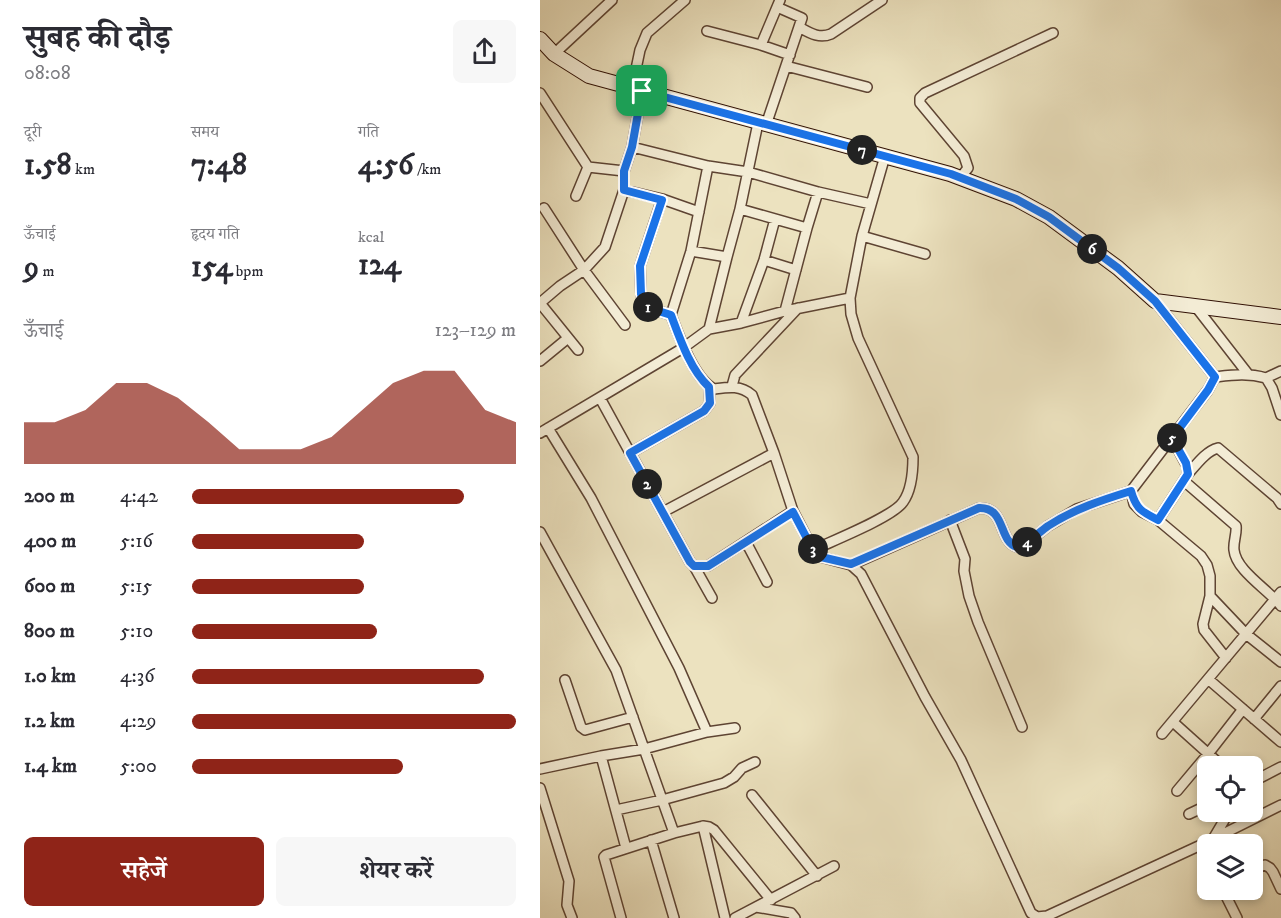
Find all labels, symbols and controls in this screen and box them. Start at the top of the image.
text: सुबह की दौड़ [24,18,171,59]
button: share [453,20,516,83]
text: 08:08 [24,61,71,86]
pin [616,65,667,116]
icon: arrive [625,74,658,107]
text: दूरी [24,122,41,142]
text: समय [191,122,219,142]
text: गति [358,122,379,142]
pin: 7 [847,135,877,165]
text: 7 [858,140,866,160]
text: 1.58 [24,147,72,184]
text: 7:48 [191,147,247,184]
text: 4:56 [358,147,414,184]
text: km [72,159,95,179]
text: /km [414,159,441,179]
text: ऊँचाई [24,224,56,244]
text: हृदय गति [191,224,239,244]
text: kcal [358,227,384,247]
pin: 6 [1077,234,1107,264]
text: 6 [1088,239,1096,259]
text: 124 [358,247,401,284]
text: 9 [24,249,39,286]
text: 154 [191,249,232,286]
text: m [39,261,54,281]
text: bpm [232,261,263,281]
pin: 1 [633,292,663,322]
text: 1 [645,297,651,317]
text: 123–129 m [434,318,516,343]
text: ऊँचाई [24,319,63,344]
pin: 5 [1157,423,1187,453]
text: 5 [1168,428,1176,448]
pin: 2 [632,469,662,499]
text: 2 [643,474,651,494]
text: 200 m [24,484,75,509]
text: 4:42 [120,484,158,509]
pin: 4 [1012,527,1042,557]
text: 400 m [24,529,76,554]
text: 5:16 [120,529,153,554]
text: 4 [1022,532,1032,552]
pin: 3 [798,534,828,564]
text: 3 [810,539,816,559]
text: 600 m [24,574,75,599]
text: 5:15 [120,574,152,599]
text: 800 m [24,619,75,644]
text: 5:10 [120,619,153,644]
text: 1.0 km [24,664,76,689]
text: 4:36 [120,664,155,689]
text: 1.2 km [24,709,75,734]
text: 4:29 [120,709,157,734]
text: 1.4 km [24,754,77,779]
text: 5:00 [120,754,157,779]
map controls [1197,756,1263,900]
button: locate [1197,756,1263,822]
button: layers [1197,834,1263,900]
button: सहेजें [24,837,264,906]
button: शेयर करें [276,837,516,906]

